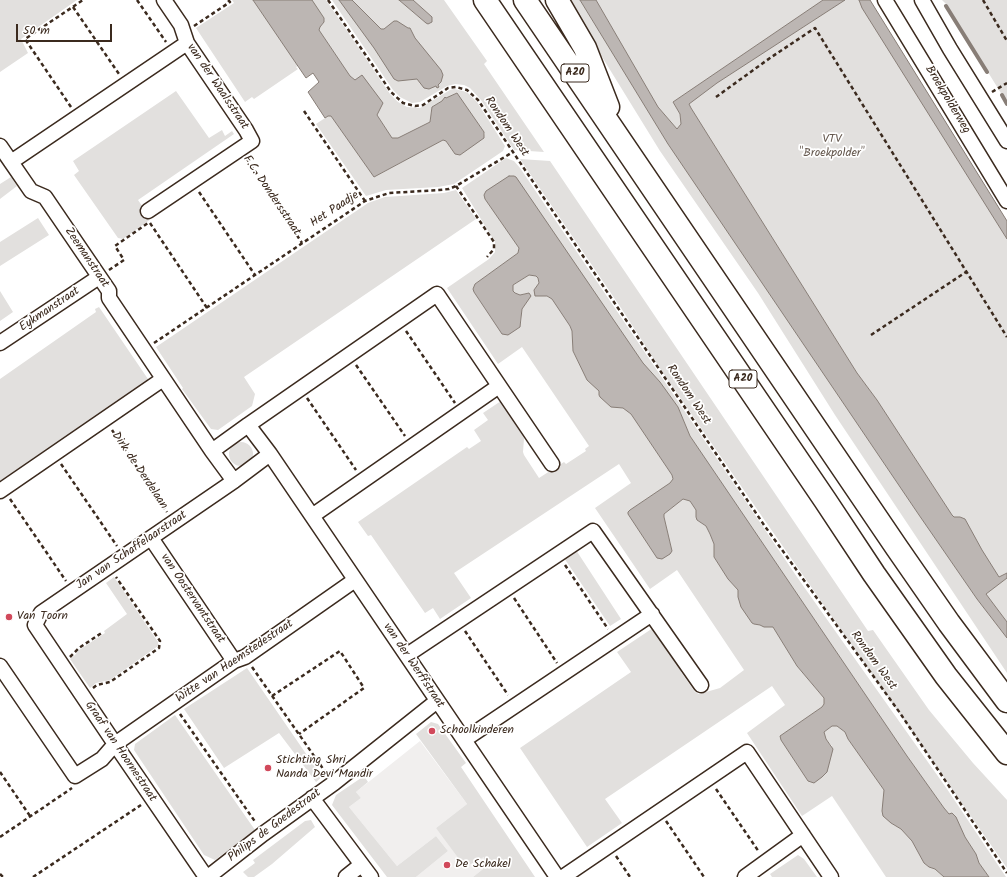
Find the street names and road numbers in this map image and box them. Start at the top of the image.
street label: van der Waalsstraat [183,41,251,133]
street label: Broekpolderweg [921,63,973,137]
road number: A20 [561,64,589,82]
street label: Rondom West [481,94,531,160]
street label: F.C. Dondersstraat [239,153,303,239]
street label: Het Paadje [308,189,362,231]
street label: Zeemanstraat [61,225,111,291]
street label: Eykmanstraat [17,285,83,335]
street label: Rondom West [663,362,713,428]
road number: A20 [729,370,757,388]
street label: Dirk de Derdelaan [108,430,170,512]
street label: Jan van Schaffelaarstraat [74,509,190,593]
street label: van Oostervantstraat [157,551,227,647]
street label: Witte van Haemstedestraat [174,617,296,707]
street label: van der Werffstraat [379,621,447,711]
street label: Rondom West [847,629,899,693]
street label: Graaf van Hoornestraat [81,699,159,805]
street label: Philips de Goedestraat [226,786,324,866]

